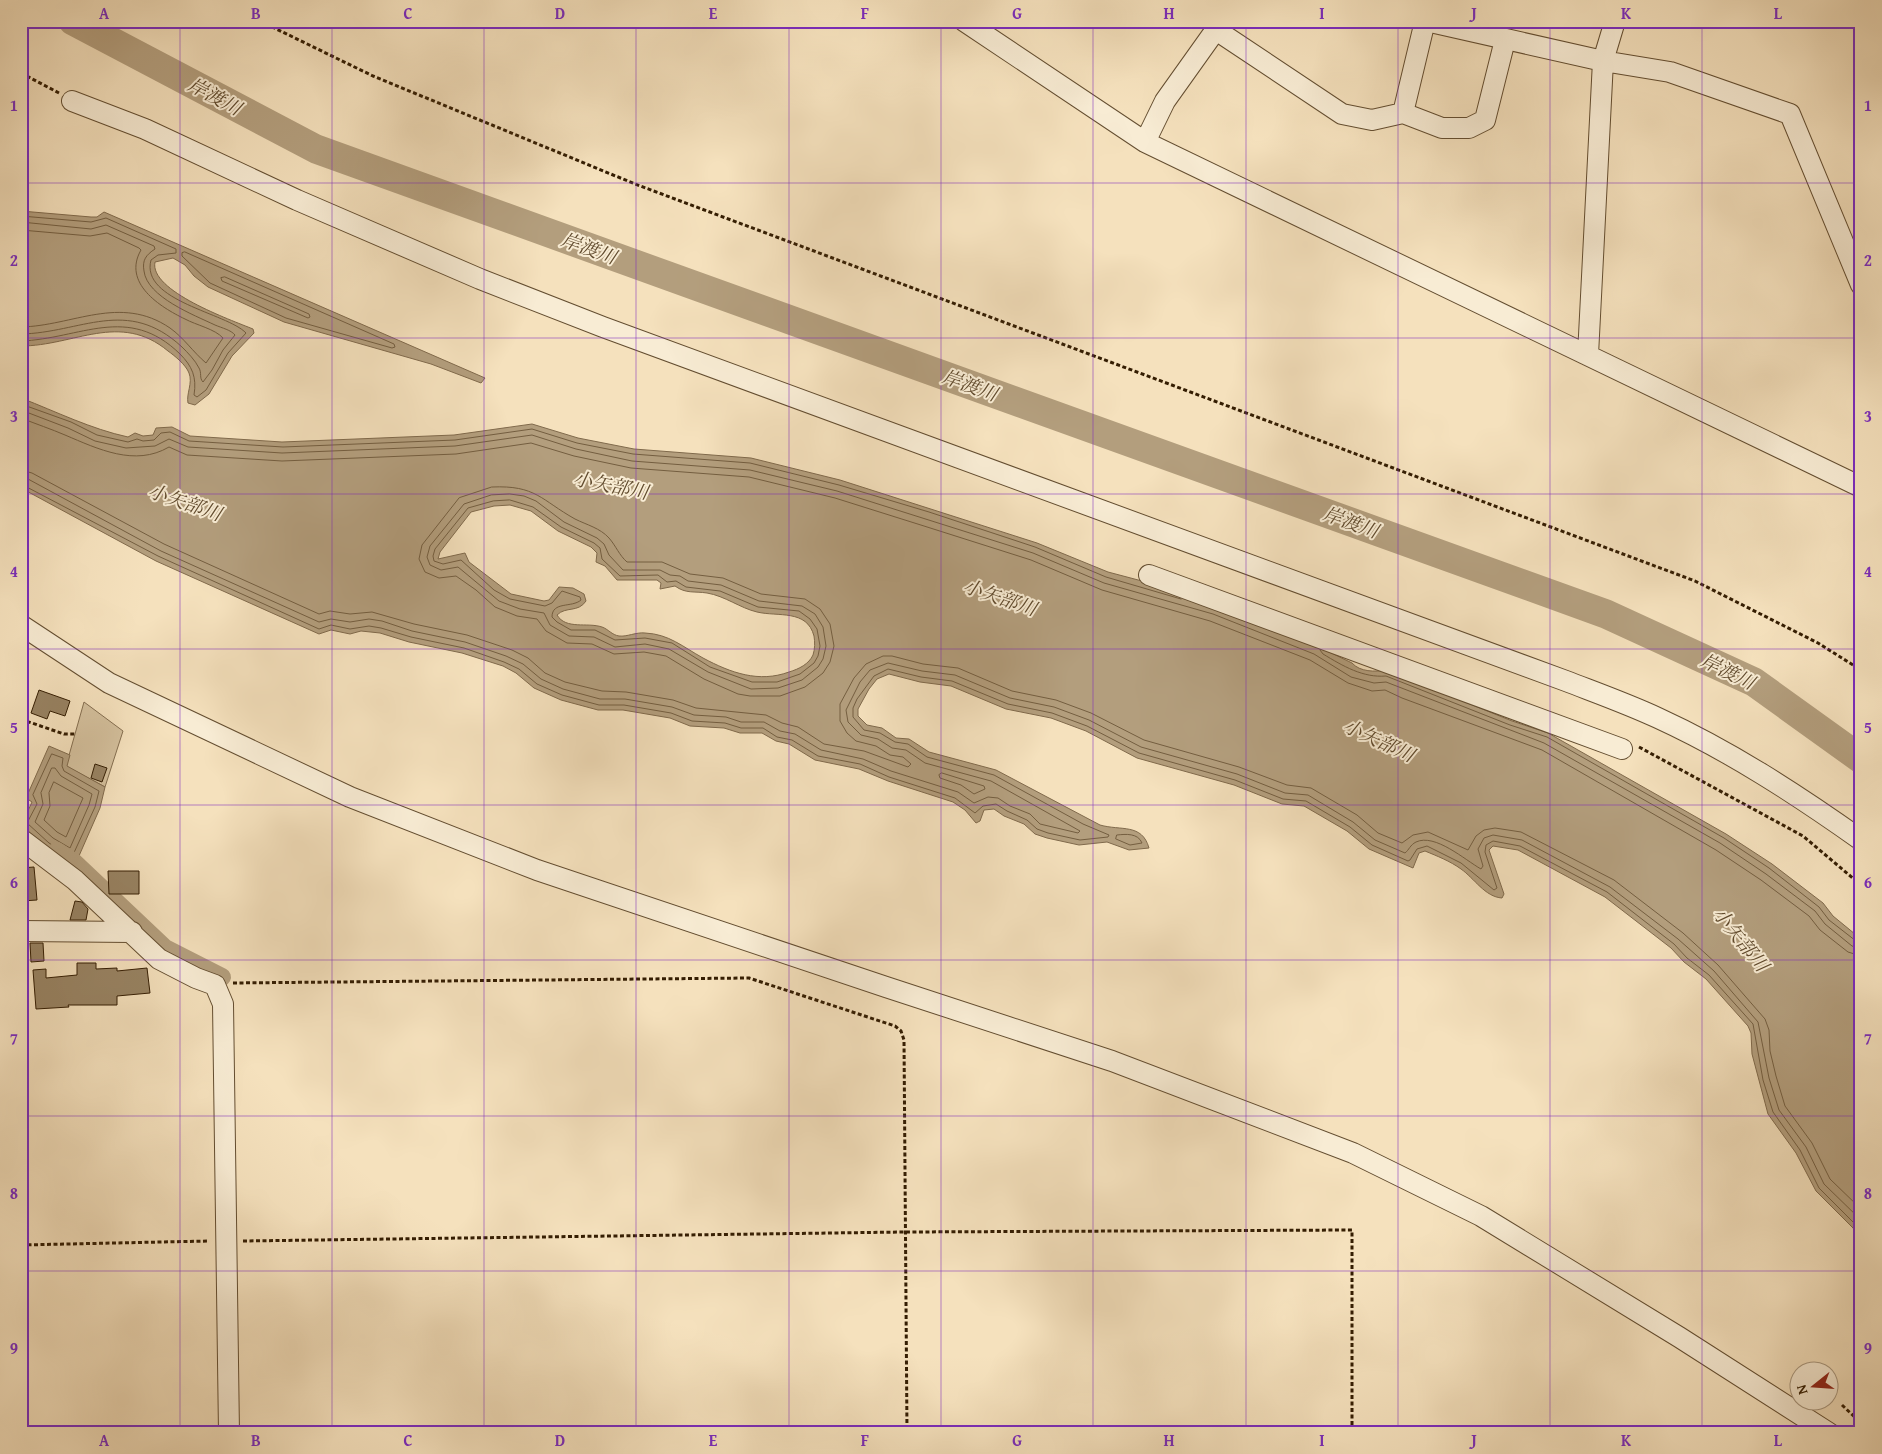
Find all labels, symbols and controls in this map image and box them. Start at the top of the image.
text: A [99,1,110,25]
text: B [251,1,261,25]
text: C [403,1,413,25]
text: D [555,1,565,25]
text: E [709,1,718,25]
text: F [861,1,869,25]
text: G [1012,1,1022,25]
text: H [1163,1,1175,25]
text: I [1319,1,1325,25]
text: J [1468,1,1477,25]
text: K [1621,1,1632,25]
text: L [1774,1,1783,25]
water label: 岸渡川 [183,70,248,123]
text: 1 [10,93,18,117]
text: 1 [1864,93,1872,117]
water label: 岸渡川 [557,225,622,272]
text: 2 [10,248,18,272]
text: 2 [1864,248,1872,272]
water label: 岸渡川 [938,362,1003,409]
text: 3 [10,404,18,428]
text: 3 [1864,404,1872,428]
water label: 小矢部川 [571,464,653,506]
water label: 小矢部川 [145,476,227,528]
water label: 岸渡川 [1319,499,1384,546]
text: 4 [10,559,18,583]
text: 4 [1864,559,1872,583]
water label: 小矢部川 [960,571,1042,623]
water label: 岸渡川 [1696,646,1762,697]
water label: 小矢部川 [1339,711,1421,770]
text: 5 [10,715,18,739]
text: 5 [1864,715,1872,739]
text: 6 [10,870,18,894]
text: 6 [1864,870,1872,894]
water label: 小矢部川 [1706,901,1777,979]
text: 7 [10,1026,18,1050]
text: 7 [1864,1026,1872,1050]
text: 8 [10,1181,18,1205]
text: 8 [1864,1181,1872,1205]
text: 9 [10,1336,18,1360]
text: 9 [1864,1336,1872,1360]
north arrow [1790,1362,1840,1412]
text: N [1790,1382,1812,1397]
text: A [99,1428,110,1452]
text: B [251,1428,261,1452]
text: C [403,1428,413,1452]
text: D [555,1428,565,1452]
text: E [709,1428,718,1452]
text: F [861,1428,869,1452]
text: G [1012,1428,1022,1452]
text: H [1163,1428,1175,1452]
text: I [1319,1428,1325,1452]
text: J [1468,1428,1477,1452]
text: K [1621,1428,1632,1452]
text: L [1774,1428,1783,1452]

